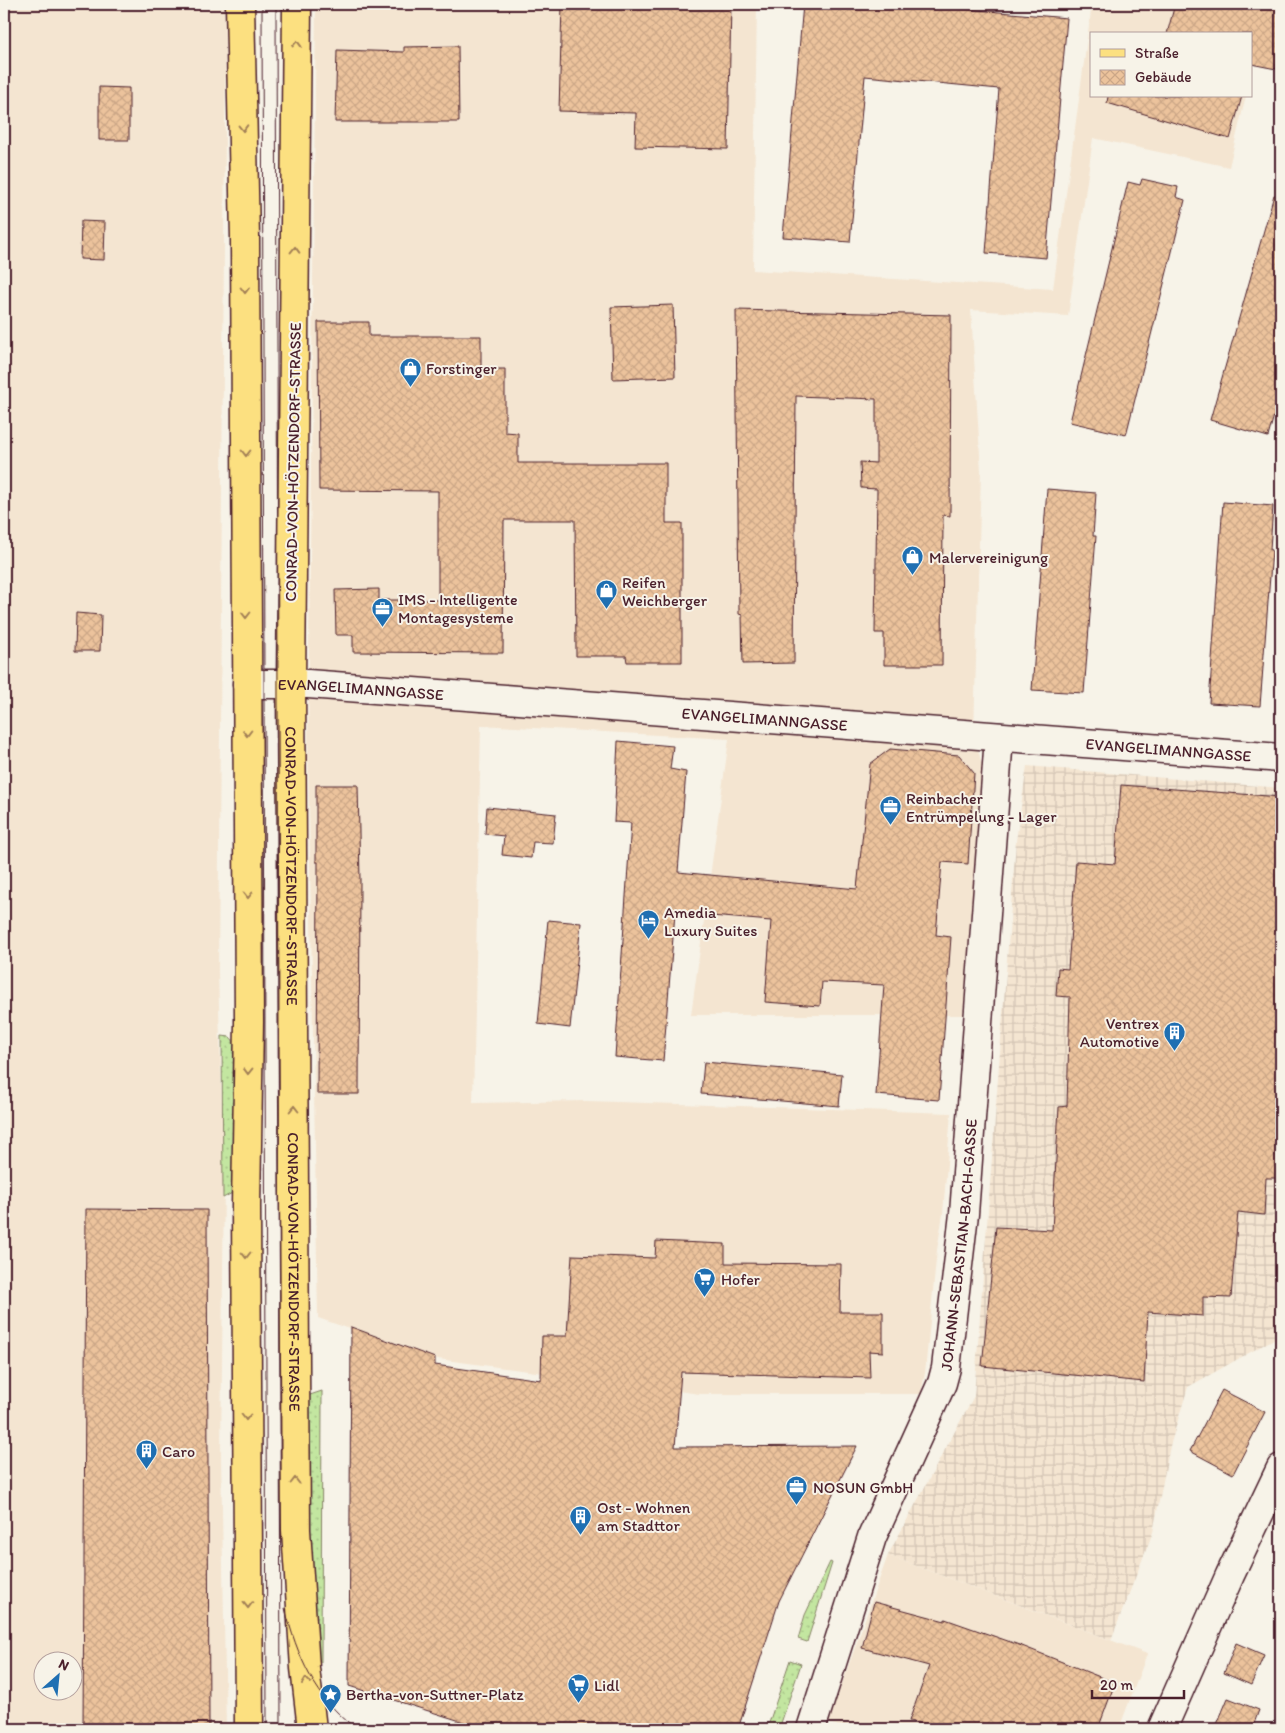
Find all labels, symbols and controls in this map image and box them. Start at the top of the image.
legend [1090,32,1252,98]
one-way arrow [292,40,302,48]
text: Straße [1135,44,1179,62]
text: Gebäude [1135,68,1192,86]
one-way arrow [238,124,248,132]
one-way arrow [290,246,300,254]
one-way arrow [240,286,250,294]
street label: CONRAD-VON-HÖTZENDORF-STRASSE [281,322,305,602]
shop icon: Forstinger [398,356,422,387]
place label: Forstinger [426,359,497,378]
one-way arrow [241,449,251,457]
shop icon: Malervereinigung [901,545,925,576]
place label: Malervereinigung [929,548,1049,567]
place label: Reifen Weichberger [622,573,708,610]
shop icon: Reifen Weichberger [594,579,618,610]
place label: IMS - Intelligente Montagesysteme [398,590,518,627]
office icon: IMS - Intelligente Montagesysteme [370,596,394,627]
one-way arrow [241,612,251,619]
street label: EVANGELIMANNGASSE [278,674,445,704]
street label: EVANGELIMANNGASSE [681,703,848,735]
street label: CONRAD-VON-HÖTZENDORF-STRASSE [282,726,302,1006]
one-way arrow [242,730,252,737]
street label: EVANGELIMANNGASSE [1085,734,1252,765]
place label: Reinbacher Entrümpelung - Lager [906,789,1057,826]
office icon: Reinbacher Entrümpelung - Lager [878,795,902,826]
one-way arrow [243,892,253,900]
place label: Amedia Luxury Suites [664,903,757,940]
hotel icon: Amedia Luxury Suites [636,909,660,940]
place label: Ventrex Automotive [1080,1014,1159,1051]
building icon: Ventrex Automotive [1163,1020,1187,1051]
one-way arrow [243,1068,253,1075]
one-way arrow [289,1104,299,1112]
street label: JOHANN-SEBASTIAN-BACH-GASSE [936,1118,980,1372]
street label: CONRAD-VON-HÖTZENDORF-STRASSE [284,1132,305,1412]
one-way arrow [241,1252,251,1259]
supermarket icon: Hofer [693,1267,717,1298]
place label: Hofer [721,1270,760,1289]
one-way arrow [241,1414,252,1422]
building icon: Caro [134,1439,158,1470]
place label: Caro [162,1442,195,1461]
office icon: NOSUN GmbH [785,1475,809,1506]
one-way arrow [290,1477,300,1484]
place label: NOSUN GmbH [813,1478,913,1497]
place label: Ost - Wohnen am Stadttor [597,1498,691,1535]
building icon: Ost - Wohnen am Stadttor [569,1504,593,1535]
one-way arrow [242,1602,253,1610]
north arrow [32,1650,82,1700]
text: N [56,1655,72,1675]
scale bar [1092,1668,1185,1700]
supermarket icon: Lidl [566,1673,590,1704]
place label: Lidl [594,1676,620,1695]
text: 20 m [1100,1676,1134,1694]
one-way arrow [301,1677,312,1685]
place icon: Bertha-von-Suttner-Platz [318,1682,342,1713]
place label: Bertha-von-Suttner-Platz [346,1685,524,1704]

